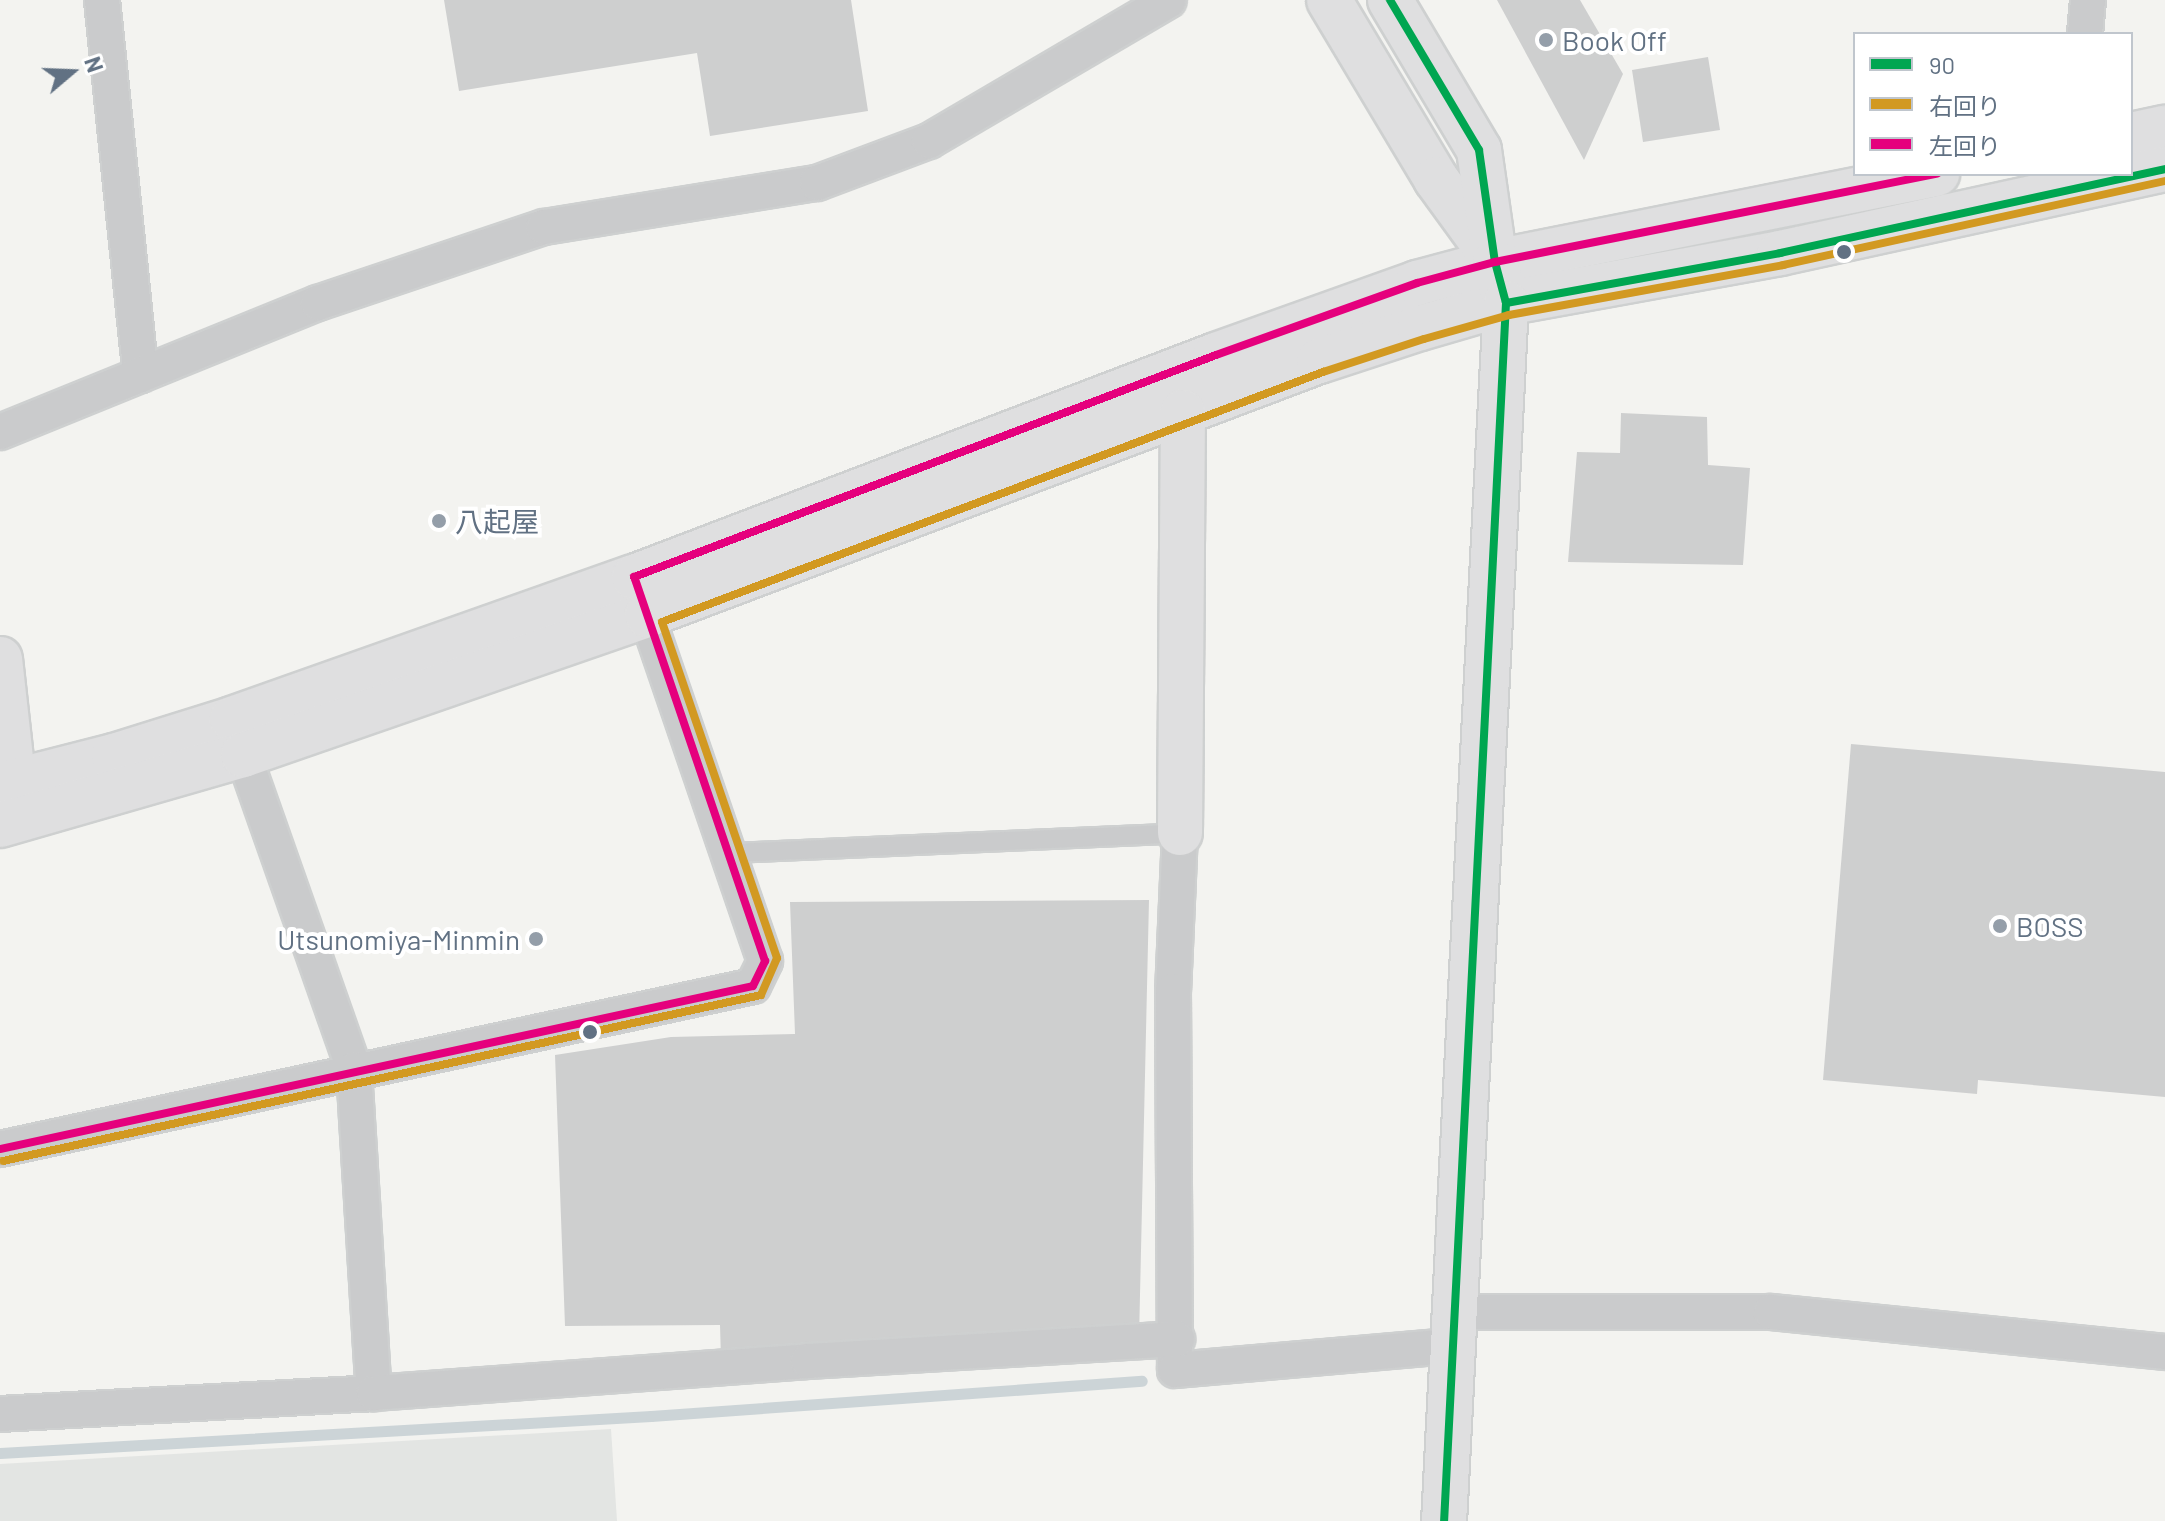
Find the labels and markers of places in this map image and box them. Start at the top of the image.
place label: Book Off [1562,23,1667,57]
marker: Book Off [1537,31,1555,49]
unlabelled marker [1836,244,1852,260]
place label: 八起屋 [455,504,539,538]
marker: 八起屋 [430,512,448,530]
place label: BOSS [2016,909,2084,943]
marker: BOSS [1991,917,2009,935]
place label: Utsunomiya-Minmin [277,922,520,956]
marker: Utsunomiya-Minmin [527,930,545,948]
unlabelled marker [582,1024,598,1040]

